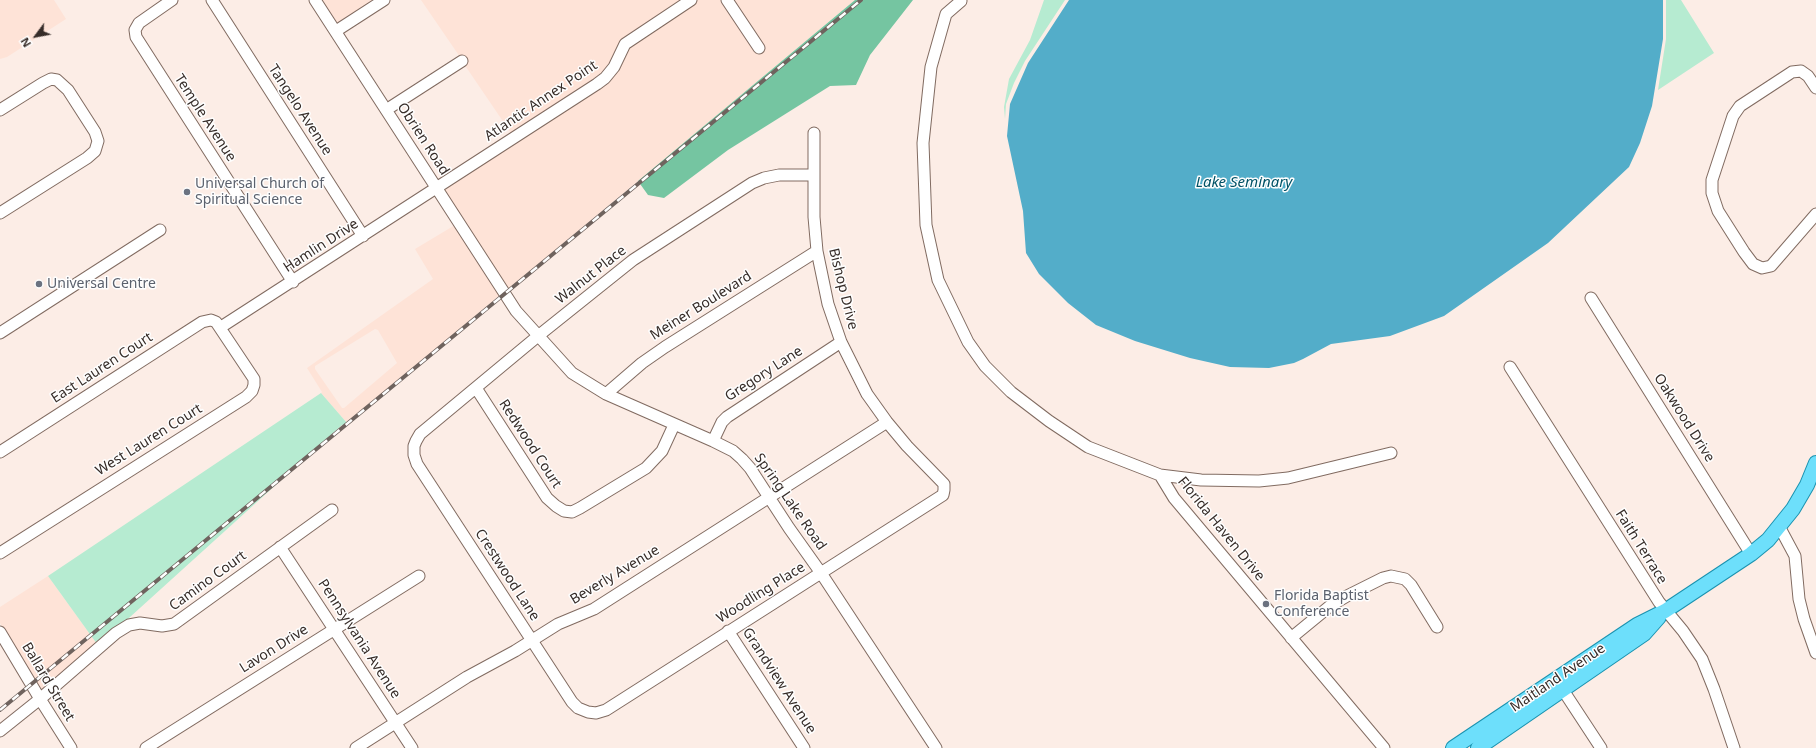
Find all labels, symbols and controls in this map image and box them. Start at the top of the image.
north arrow [16,16,56,56]
text: N [17,35,34,50]
street label: Atlantic Annex Point [481,57,601,145]
street label: Tangelo Avenue [264,62,336,158]
street label: Temple Avenue [171,71,239,165]
street label: Obrien Road [393,100,453,178]
water label: Lake Seminary [1196,174,1292,192]
place label: Universal Church of Spiritual Science [195,176,324,208]
marker: Universal Church of Spiritual Science [182,187,192,197]
street label: Hamlin Drive [281,216,361,276]
street label: Walnut Place [552,242,630,308]
street label: Bishop Drive [825,247,861,331]
street label: Meiner Boulevard [647,268,755,344]
place label: Universal Centre [47,276,156,292]
marker: Universal Centre [34,279,44,289]
street label: East Lauren Court [48,329,156,407]
street label: Gregory Lane [722,343,806,405]
street label: Oakwood Drive [1650,371,1718,465]
street label: Redwood Court [495,397,565,491]
street label: West Lauren Court [93,400,205,480]
street label: Spring Lake Road [750,450,830,554]
street label: Florida Haven Drive [1174,474,1268,584]
street label: Faith Terrace [1611,507,1671,587]
street label: Crestwood Lane [471,526,543,624]
street label: Beverly Avenue [567,542,663,608]
street label: Camino Court [166,547,250,615]
street label: Woodling Place [714,559,808,627]
street label: Pennsylvania Avenue [314,576,404,702]
place label: Florida Baptist Conference [1274,588,1369,620]
marker: Florida Baptist Conference [1261,599,1271,609]
street label: Lavon Drive [237,621,311,677]
street label: Grandview Avenue [738,625,820,737]
street label: Ballard Street [18,640,78,724]
street label: Maitland Avenue [1507,640,1609,716]

